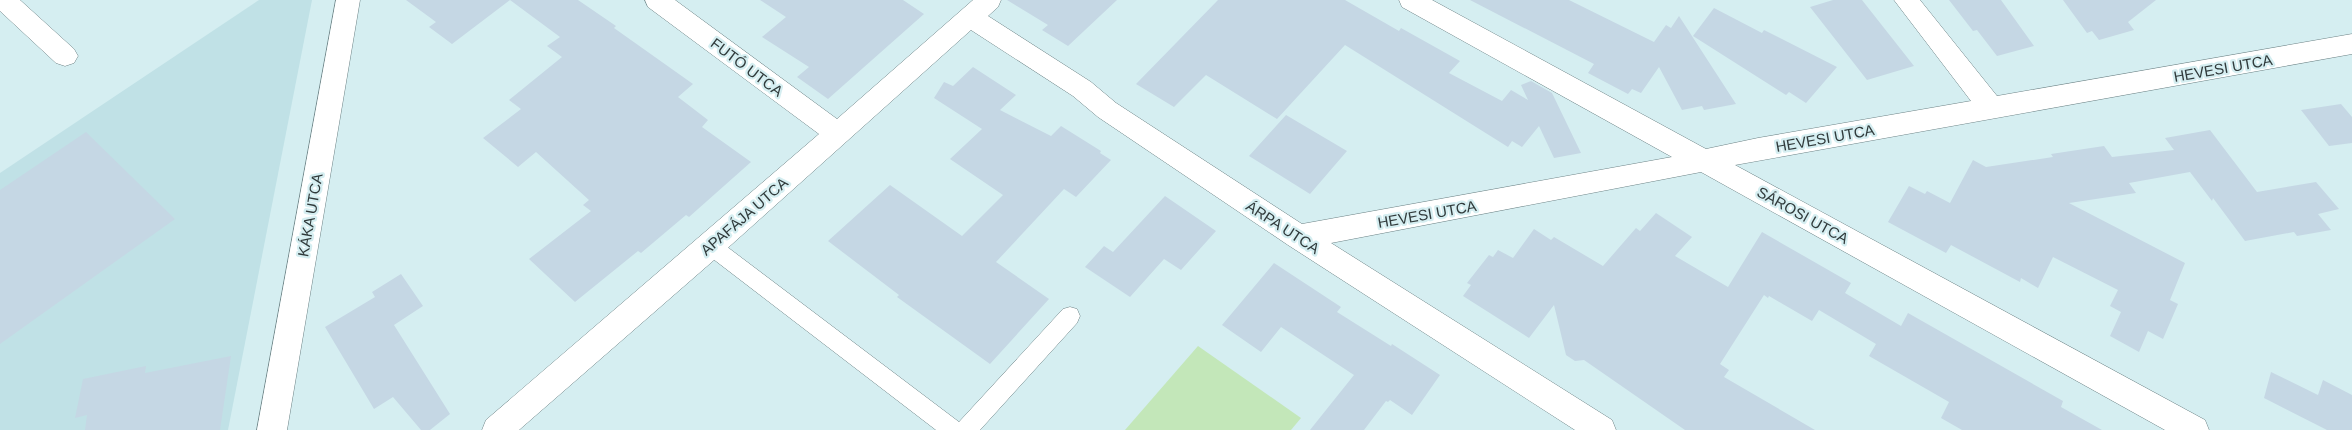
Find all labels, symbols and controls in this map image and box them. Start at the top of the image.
street label: FUTÓ UTCA [708,34,786,100]
street label: HEVESI UTCA [2172,51,2274,85]
street label: HEVESI UTCA [1774,121,1876,155]
street label: KÁKA UTCA [294,172,326,258]
street label: APAFÁJA UTCA [697,174,791,258]
street label: SÁROSI UTCA [1754,183,1852,247]
street label: ÁRPA UTCA [1243,197,1323,257]
street label: HEVESI UTCA [1376,197,1478,231]

